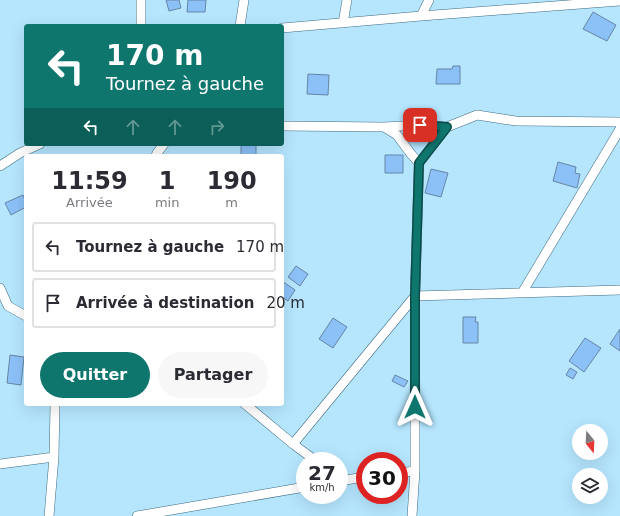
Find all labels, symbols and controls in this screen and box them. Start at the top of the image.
text: 170 m [106,39,203,72]
icon: left [40,40,92,92]
text: Tournez à gauche [106,73,264,94]
pin [403,108,437,142]
icon: arrive [409,114,431,136]
icon: left [80,116,102,138]
icon: ahead [122,116,144,138]
icon: ahead [164,116,186,138]
icon: right [206,116,228,138]
text: 11:59 [51,167,128,195]
text: 1 [159,167,175,195]
text: 190 [207,167,257,195]
text: Arrivée [66,195,113,210]
text: min [155,195,179,210]
text: m [225,195,238,210]
icon: left [42,236,64,258]
text: Tournez à gauche [76,238,224,256]
text: 170 m [236,238,284,256]
icon: arrive [42,292,64,314]
text: Arrivée à destination [76,294,254,312]
text: 20 m [266,294,305,312]
button: Quitter [40,352,150,398]
button: Partager [158,352,268,398]
position arrow [394,386,436,428]
north arrow [572,424,608,460]
map controls [572,424,608,504]
speed limit sign: 30 [356,452,408,504]
text: 27 [308,461,336,485]
button: layers [572,468,608,504]
text: km/h [309,482,335,493]

